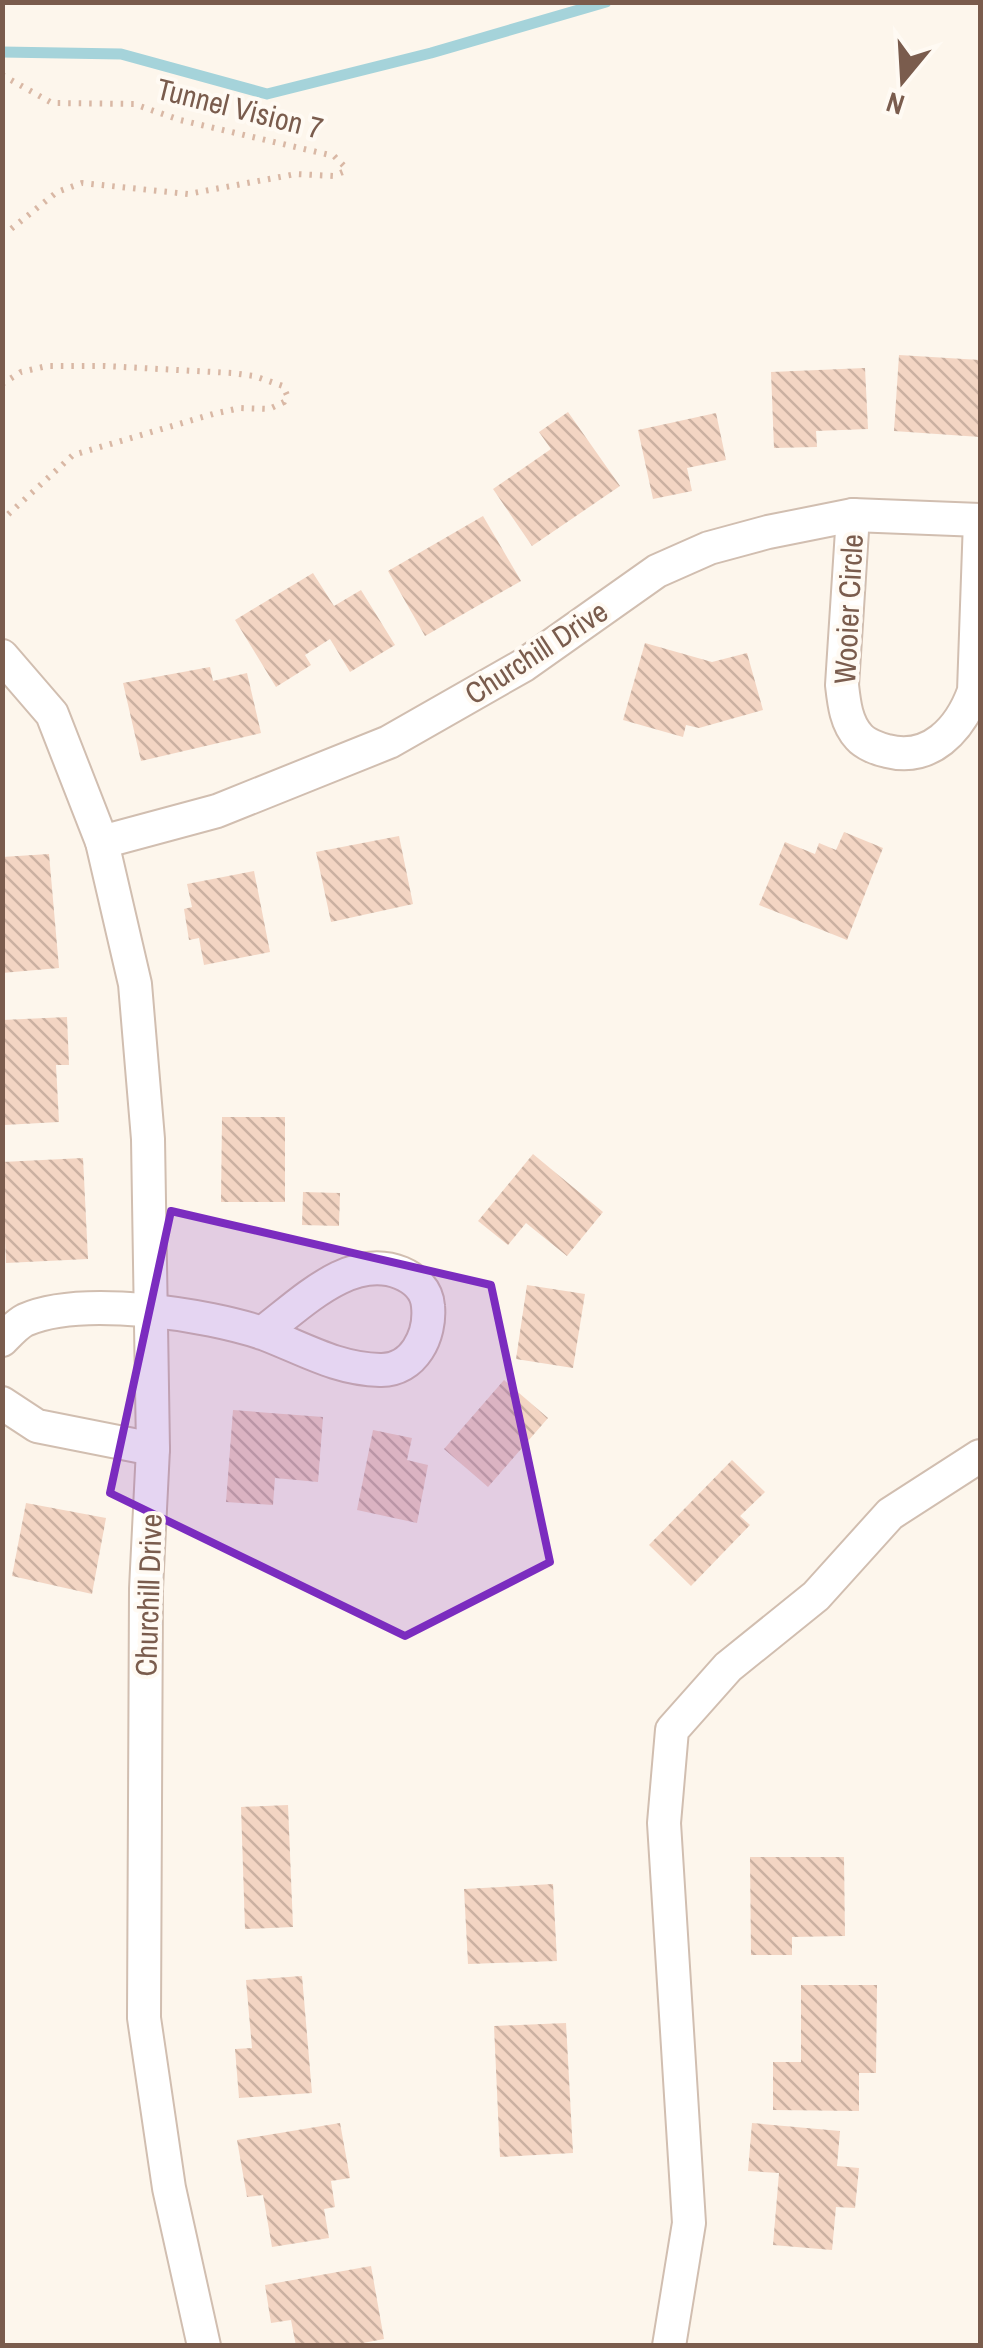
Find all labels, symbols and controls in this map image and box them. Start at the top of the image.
north arrow [853,30,953,130]
street label: Tunnel Vision 7 [153,68,327,148]
text: N [882,83,909,124]
street label: Wooier Circle [824,533,872,685]
street label: Churchill Drive [457,591,615,713]
street label: Churchill Drive [125,1513,171,1677]

